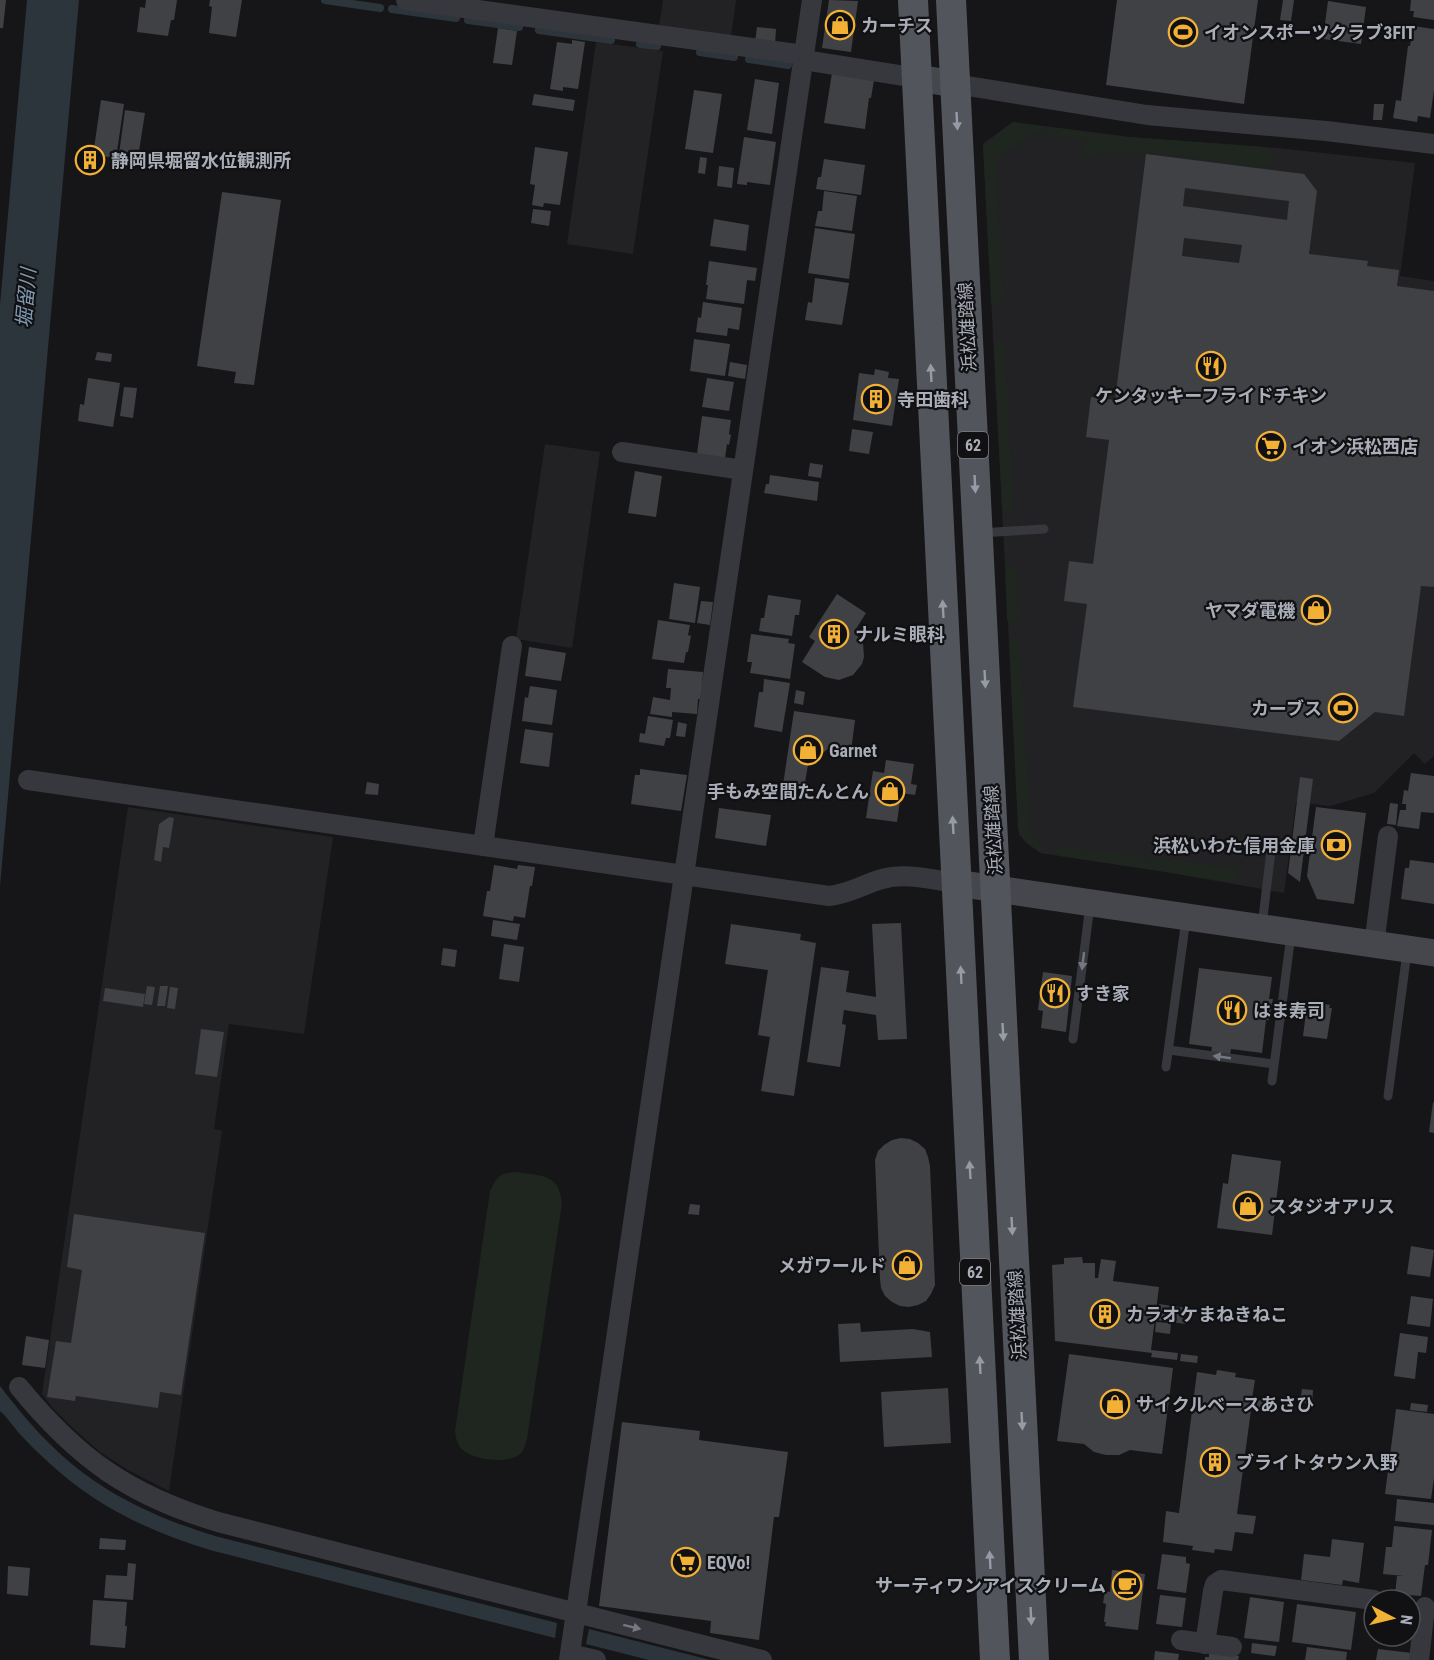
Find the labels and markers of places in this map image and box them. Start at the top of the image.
shop icon: カーチス [824,9,856,41]
place label: カーチス [861,15,933,36]
sports icon: イオンスポーツクラブ3FIT [1167,16,1199,48]
place label: イオンスポーツクラブ3FIT [1204,22,1416,43]
building icon: 静岡県堀留水位観測所 [74,144,106,176]
place label: 静岡県堀留水位観測所 [111,150,291,171]
restaurant icon: ケンタッキーフライドチキン [1195,350,1227,382]
building icon: 寺田歯科 [860,383,892,415]
place label: ケンタッキーフライドチキン [1095,385,1327,406]
place label: 寺田歯科 [897,389,969,410]
supermarket icon: イオン浜松西店 [1255,430,1287,462]
place label: イオン浜松西店 [1292,436,1418,457]
shop icon: ヤマダ電機 [1300,594,1332,626]
place label: ヤマダ電機 [1205,600,1296,621]
building icon: ナルミ眼科 [818,618,850,650]
place label: ナルミ眼科 [855,624,945,645]
sports icon: カーブス [1327,692,1359,724]
place label: カーブス [1251,698,1322,719]
shop icon: Garnet [792,734,824,766]
place label: Garnet [829,740,877,761]
shop icon: 手もみ空間たんとん [874,775,906,807]
place label: 手もみ空間たんとん [707,781,869,802]
bank icon: 浜松いわた信用金庫 [1320,829,1352,861]
place label: 浜松いわた信用金庫 [1153,835,1315,856]
restaurant icon: すき家 [1039,977,1071,1009]
place label: すき家 [1076,983,1130,1004]
restaurant icon: はま寿司 [1216,994,1248,1026]
place label: はま寿司 [1253,1000,1325,1021]
shop icon: スタジオアリス [1232,1190,1264,1222]
place label: スタジオアリス [1269,1196,1395,1217]
shop icon: メガワールド [891,1249,923,1281]
place label: メガワールド [778,1255,886,1276]
building icon: カラオケまねきねこ [1089,1298,1121,1330]
place label: カラオケまねきねこ [1126,1304,1288,1325]
shop icon: サイクルベースあさひ [1099,1388,1131,1420]
place label: サイクルベースあさひ [1136,1394,1314,1415]
building icon: ブライトタウン入野 [1199,1446,1231,1478]
place label: ブライトタウン入野 [1236,1452,1398,1473]
supermarket icon: EQVo! [670,1546,702,1578]
place label: EQVo! [707,1552,750,1573]
cafe icon: サーティワンアイスクリーム [1111,1569,1143,1601]
place label: サーティワンアイスクリーム [875,1575,1106,1596]

